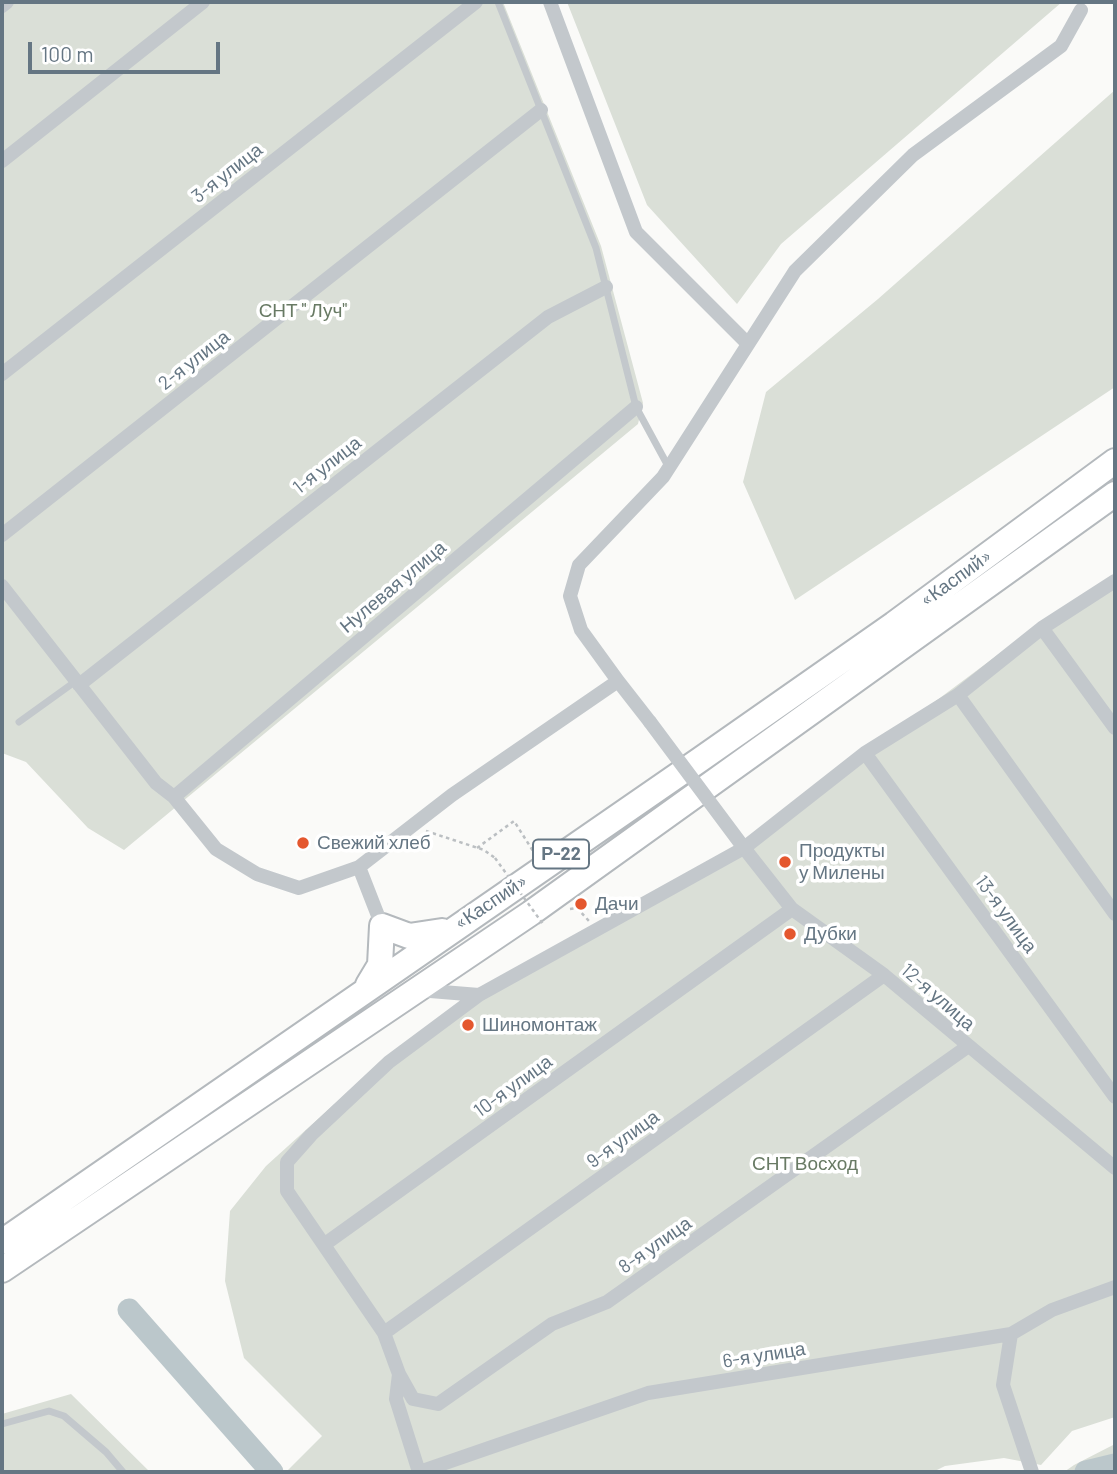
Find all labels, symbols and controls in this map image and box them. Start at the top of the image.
scale bar [32,28,224,72]
text: 100 m [41,41,94,66]
street label: 3-я улица [187,138,267,208]
park label: СНТ " Луч" [259,300,347,322]
street label: 2-я улица [154,325,234,395]
street label: 1-я улица [288,431,366,499]
street label: Нулевая улица [335,536,451,638]
street label: «Каспий» [916,544,996,612]
place label: Свежий хлеб [317,832,431,854]
marker: Свежий хлеб [295,835,311,851]
road number: Р-22 [533,840,589,868]
place label: Продукты у Милены [799,840,885,884]
marker: Продукты у Милены [777,854,793,870]
street label: «Каспий» [450,869,532,935]
street label: 13-я улица [970,871,1042,957]
place label: Дачи [595,893,639,915]
marker: Дачи [573,896,589,912]
place label: Дубки [804,923,857,945]
marker: Дубки [782,926,798,942]
street label: 12-я улица [896,959,980,1035]
place label: Шиномонтаж [482,1014,597,1036]
marker: Шиномонтаж [460,1017,476,1033]
street label: 10-я улица [469,1050,557,1122]
street label: 9-я улица [582,1105,664,1173]
park label: СНТ Восход [752,1153,858,1175]
street label: 8-я улица [614,1212,696,1278]
street label: 6-я улица [721,1337,807,1373]

